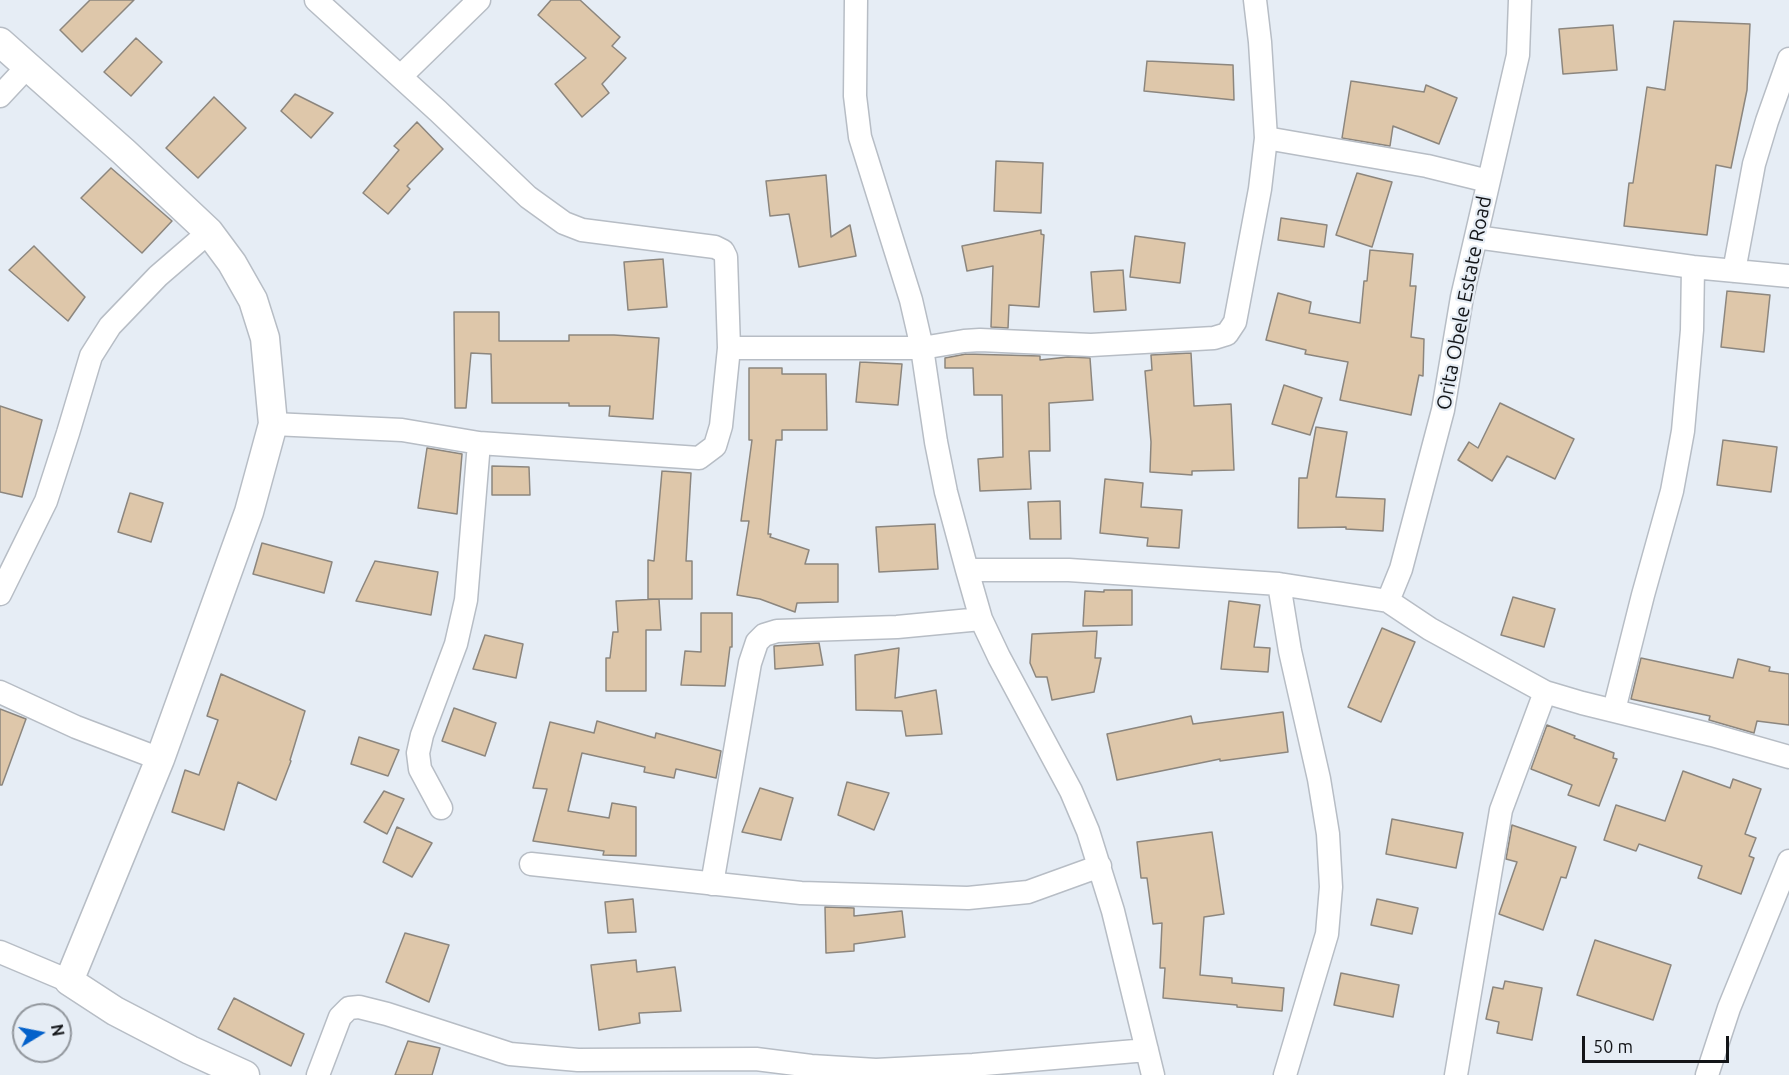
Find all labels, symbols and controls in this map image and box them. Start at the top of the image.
street label: Orita Obele Estate Road [1431,194,1497,412]
north arrow [12,1003,72,1063]
text: N [48,1023,68,1038]
scale bar [1585,1024,1732,1062]
text: 50 m [1593,1036,1633,1056]

